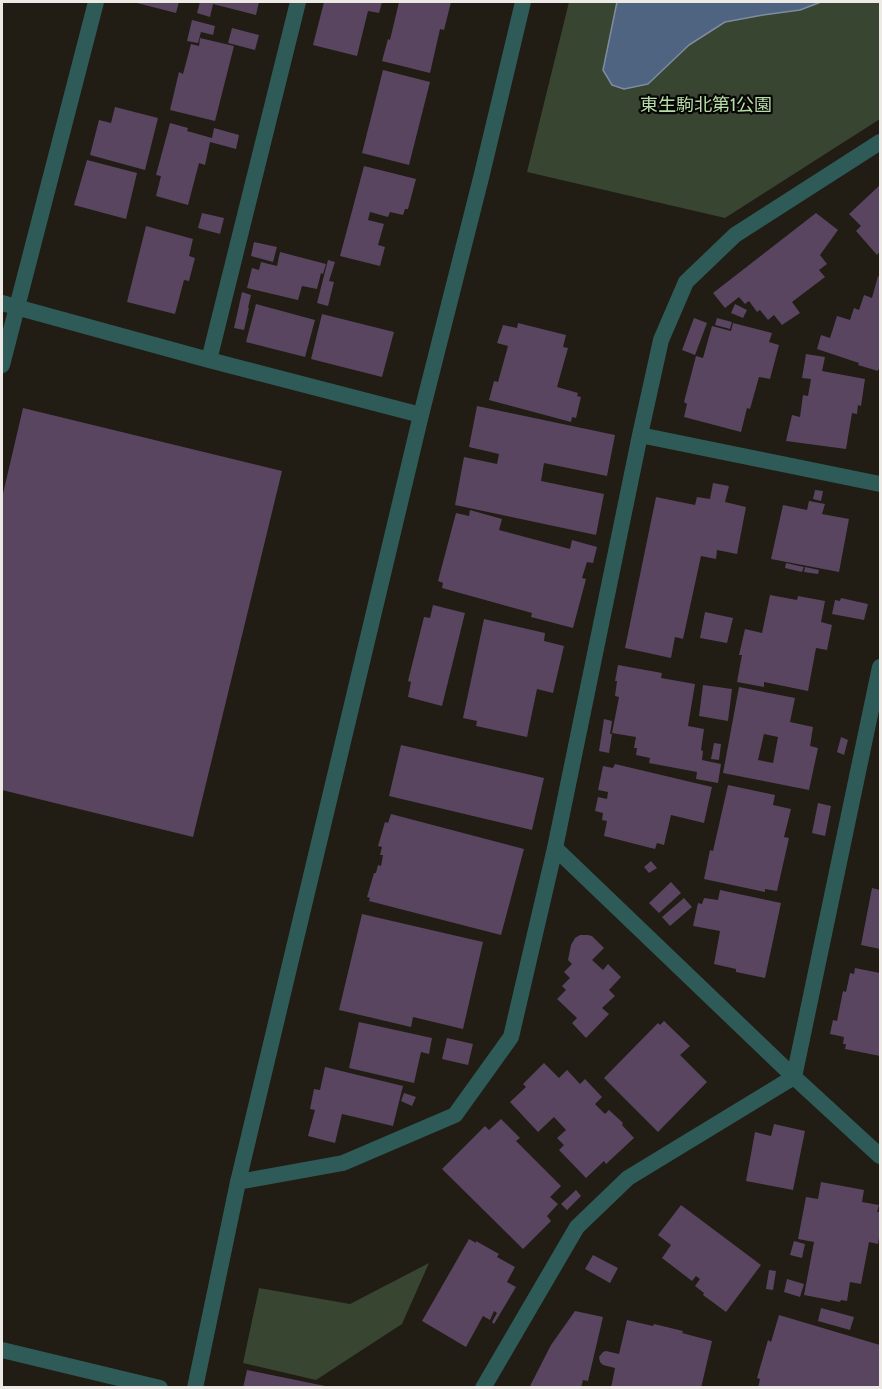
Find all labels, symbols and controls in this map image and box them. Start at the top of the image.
park label: 東生駒北第1公園 [640,95,772,117]

